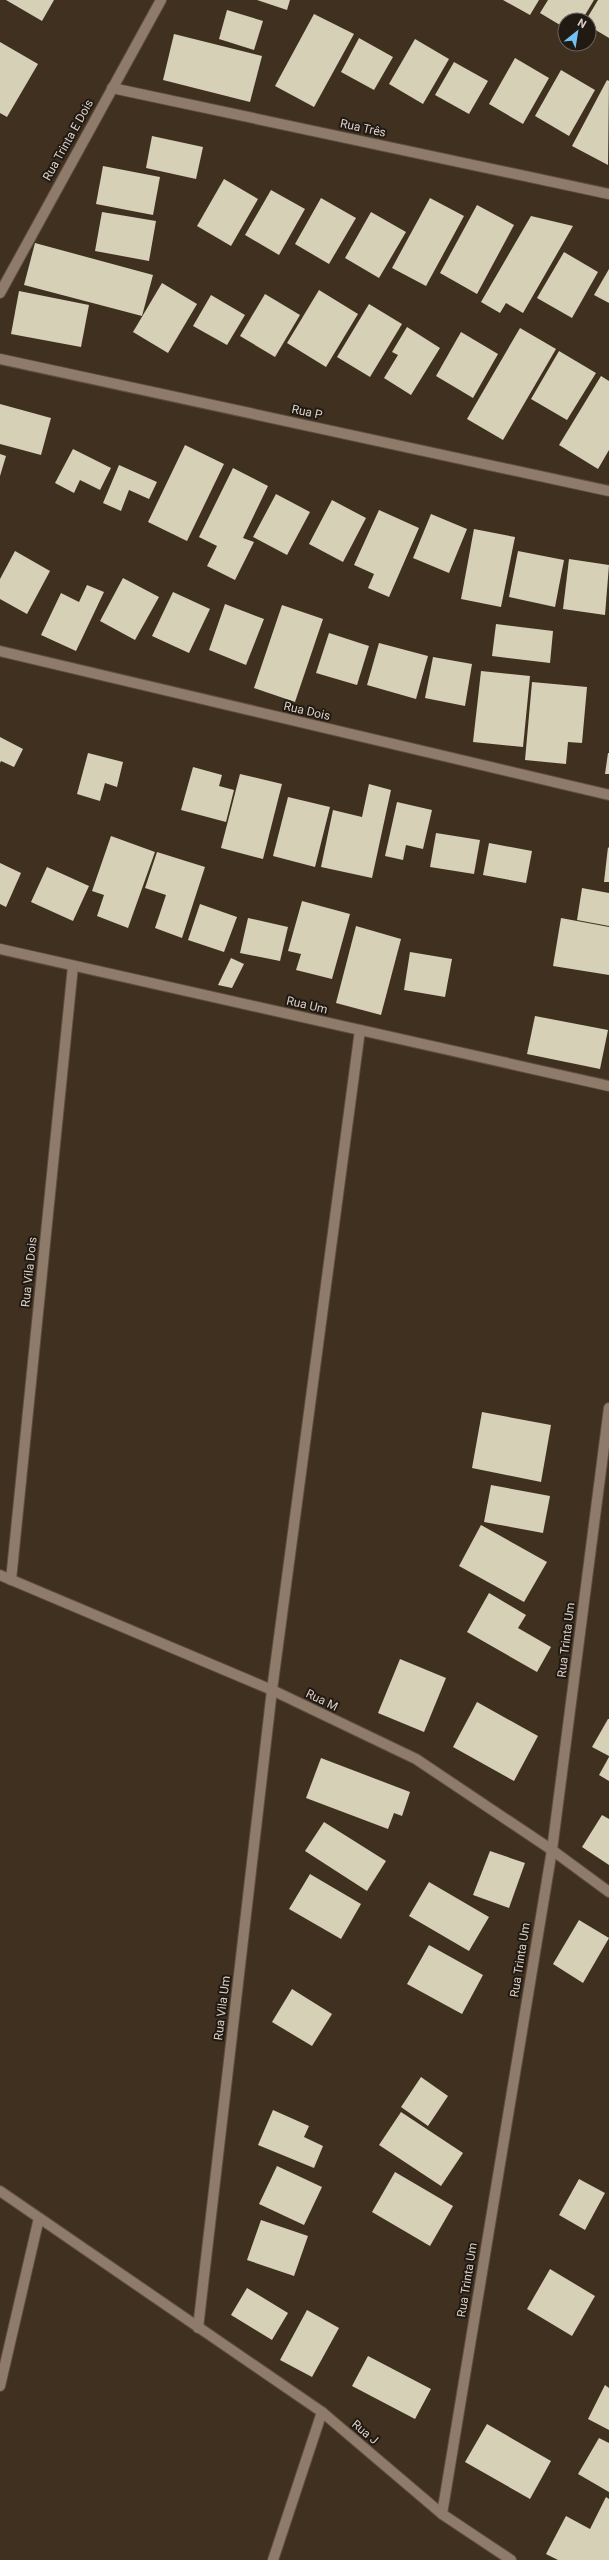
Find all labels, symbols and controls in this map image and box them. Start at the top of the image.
north arrow [557,12,597,52]
text: N [575,16,589,31]
street label: Rua Trinta E Dois [40,97,96,183]
street label: Rua Três [339,116,387,140]
street label: Rua P [290,402,324,422]
street label: Rua Dois [282,699,332,723]
street label: Rua Um [285,993,329,1017]
street label: Rua Vila Dois [18,1236,40,1308]
street label: Rua Trinta Um [554,1602,578,1678]
street label: Rua M [304,1686,340,1714]
street label: Rua Trinta Um [507,1922,533,1998]
street label: Rua Vila Um [211,1975,233,2041]
street label: Rua Trinta Um [454,2242,480,2318]
street label: Rua J [349,2417,381,2447]

